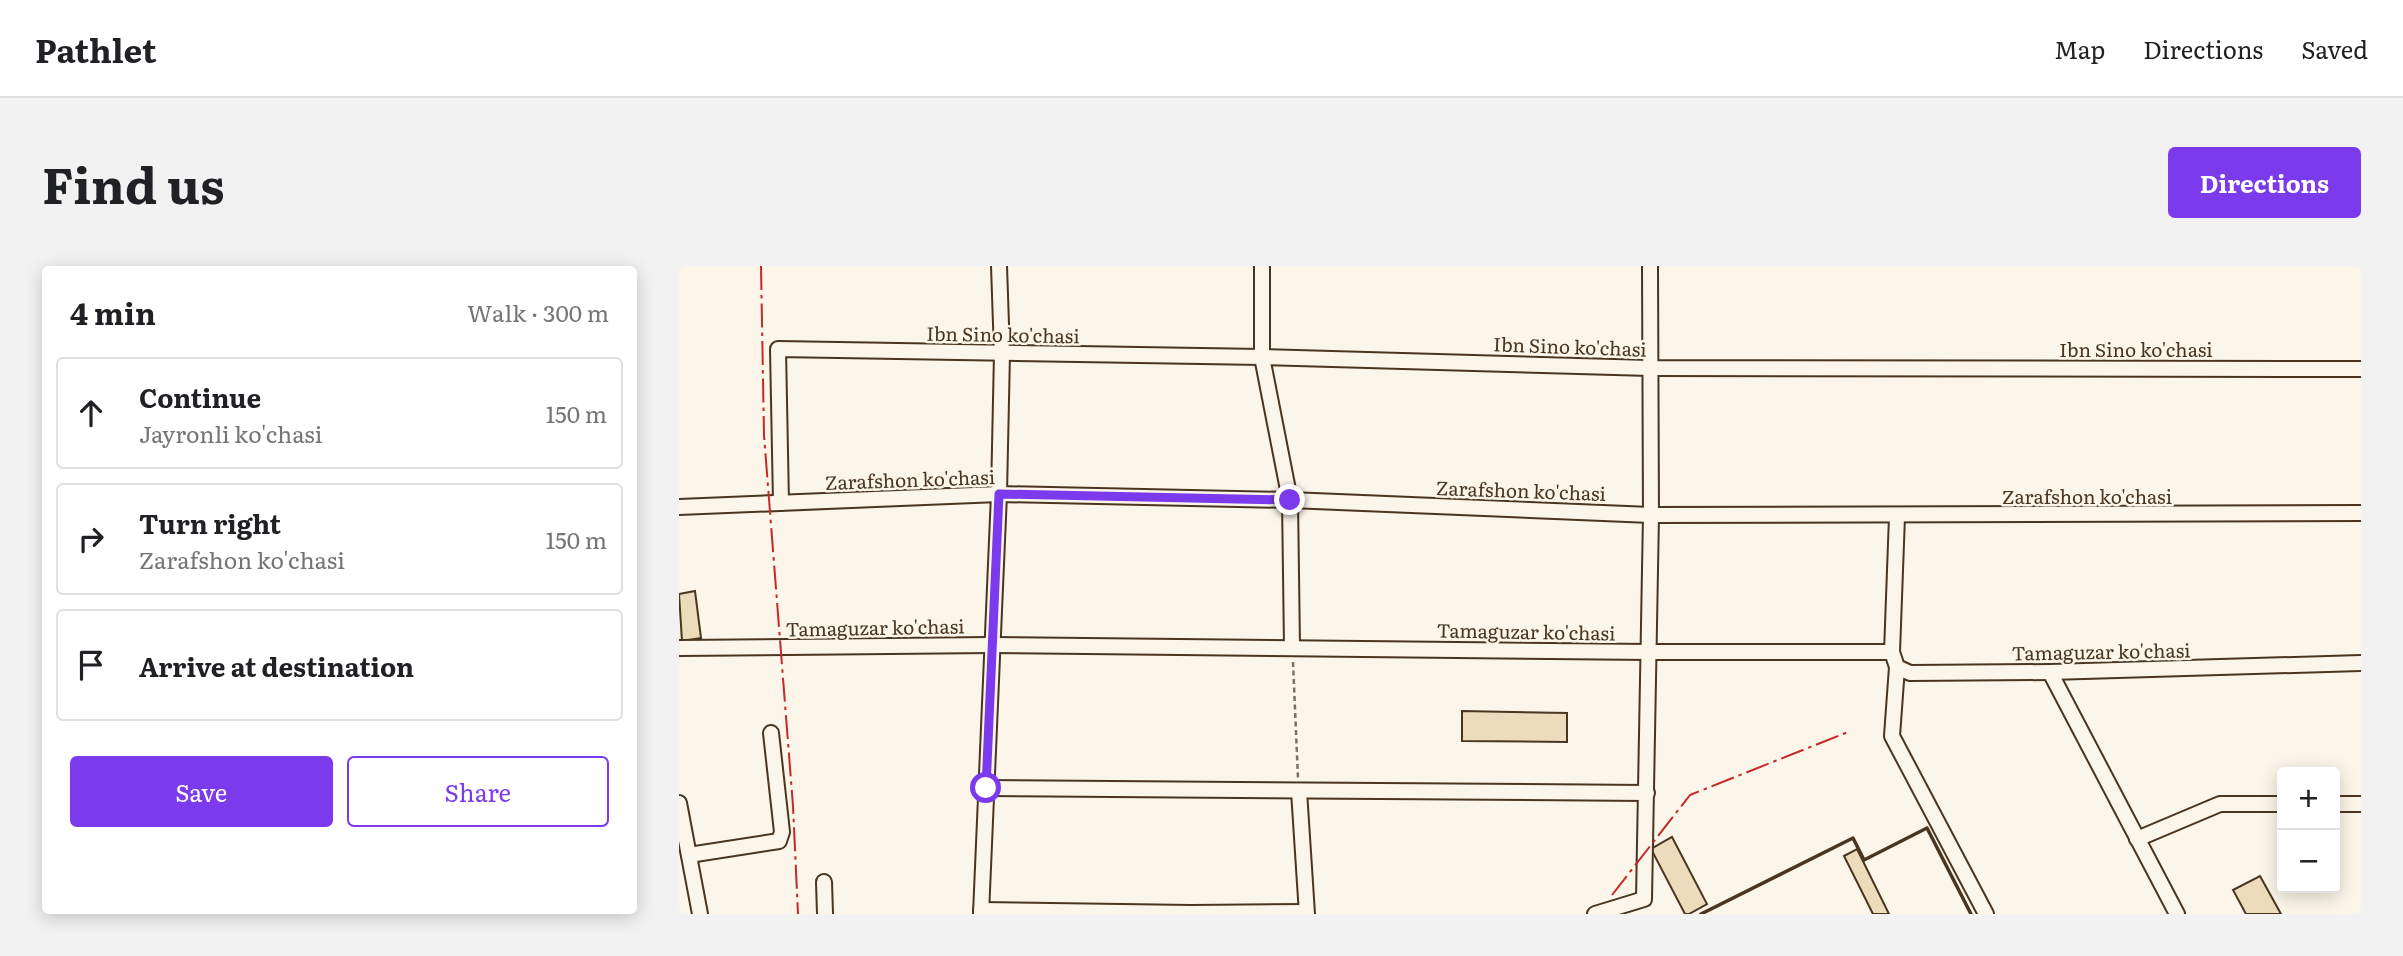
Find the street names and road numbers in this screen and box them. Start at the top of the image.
street label: Ibn Sino ko'chasi [926,319,1080,349]
street label: Ibn Sino ko'chasi [1493,329,1647,363]
street label: Ibn Sino ko'chasi [2059,335,2213,363]
street label: Zarafshon ko'chasi [825,462,995,496]
street label: Zarafshon ko'chasi [1436,473,1606,507]
street label: Zarafshon ko'chasi [2002,482,2172,510]
street label: Tamaguzar ko'chasi [785,611,965,643]
street label: Tamaguzar ko'chasi [1436,615,1616,647]
street label: Tamaguzar ko'chasi [2011,635,2191,667]

